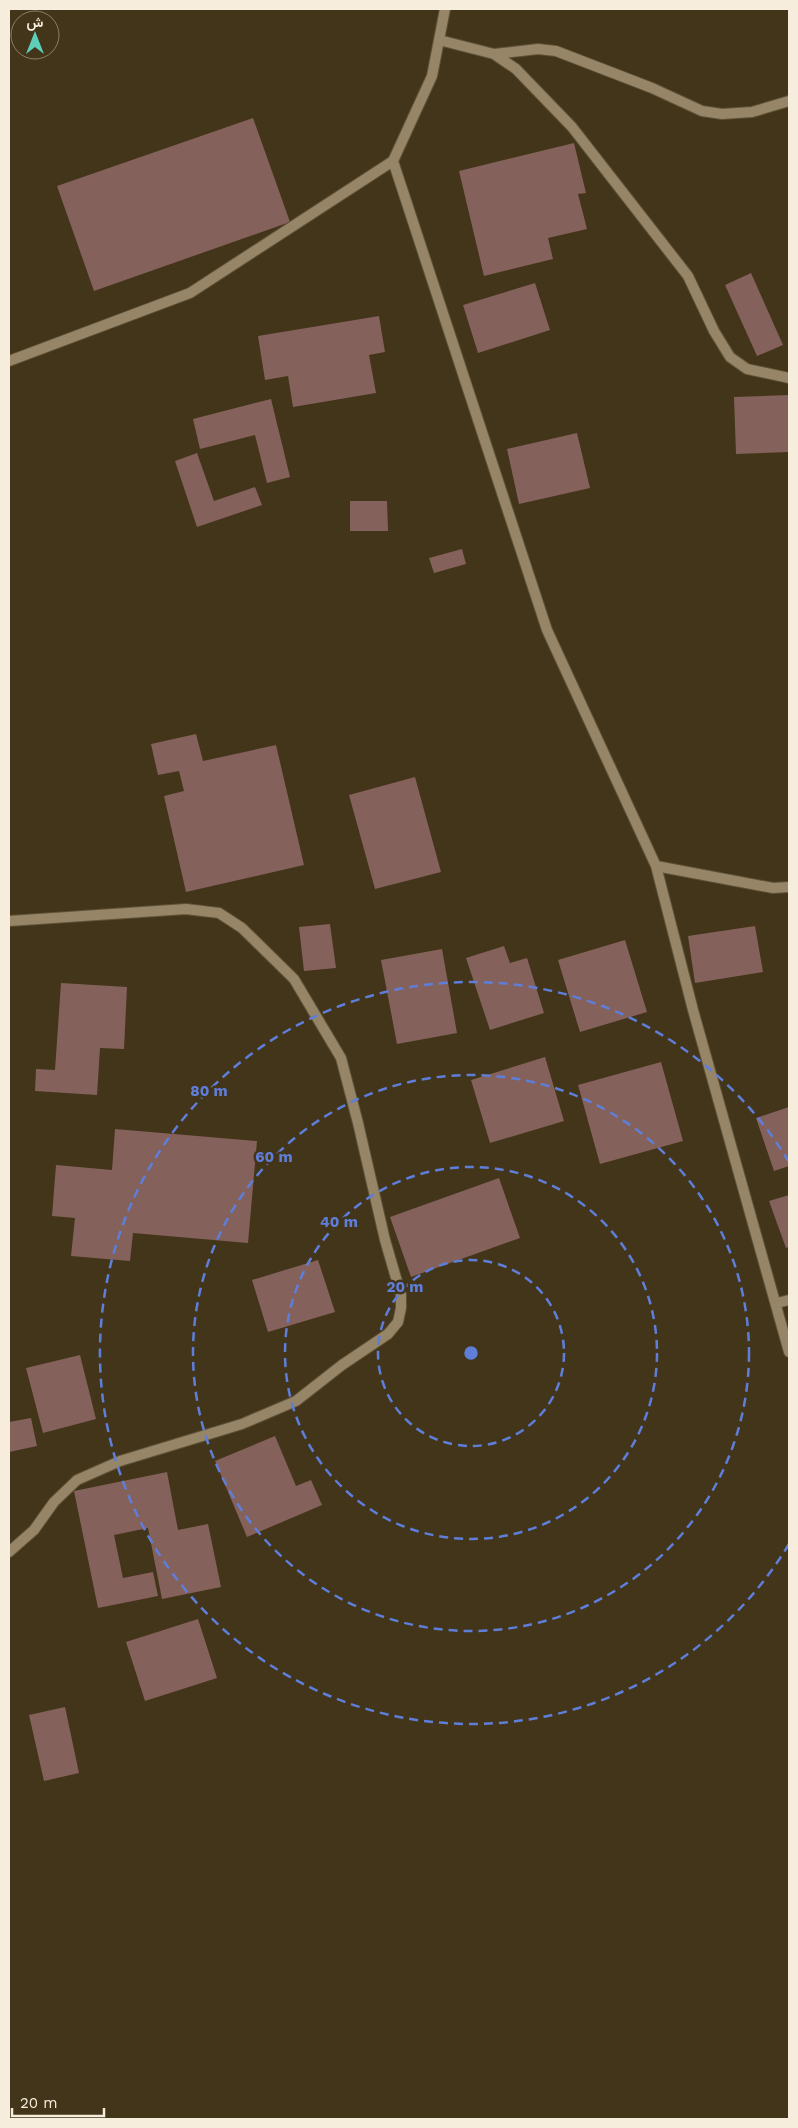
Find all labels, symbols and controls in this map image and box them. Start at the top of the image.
north arrow [10,10,60,60]
text: ش [27,14,44,31]
text: 80 m [190,1082,228,1100]
text: 60 m [255,1148,293,1166]
text: 40 m [320,1213,358,1231]
text: 20 m [386,1278,424,1296]
centre of rings [462,1344,480,1362]
scale bar [12,2086,105,2118]
text: 20 m [20,2094,58,2112]

